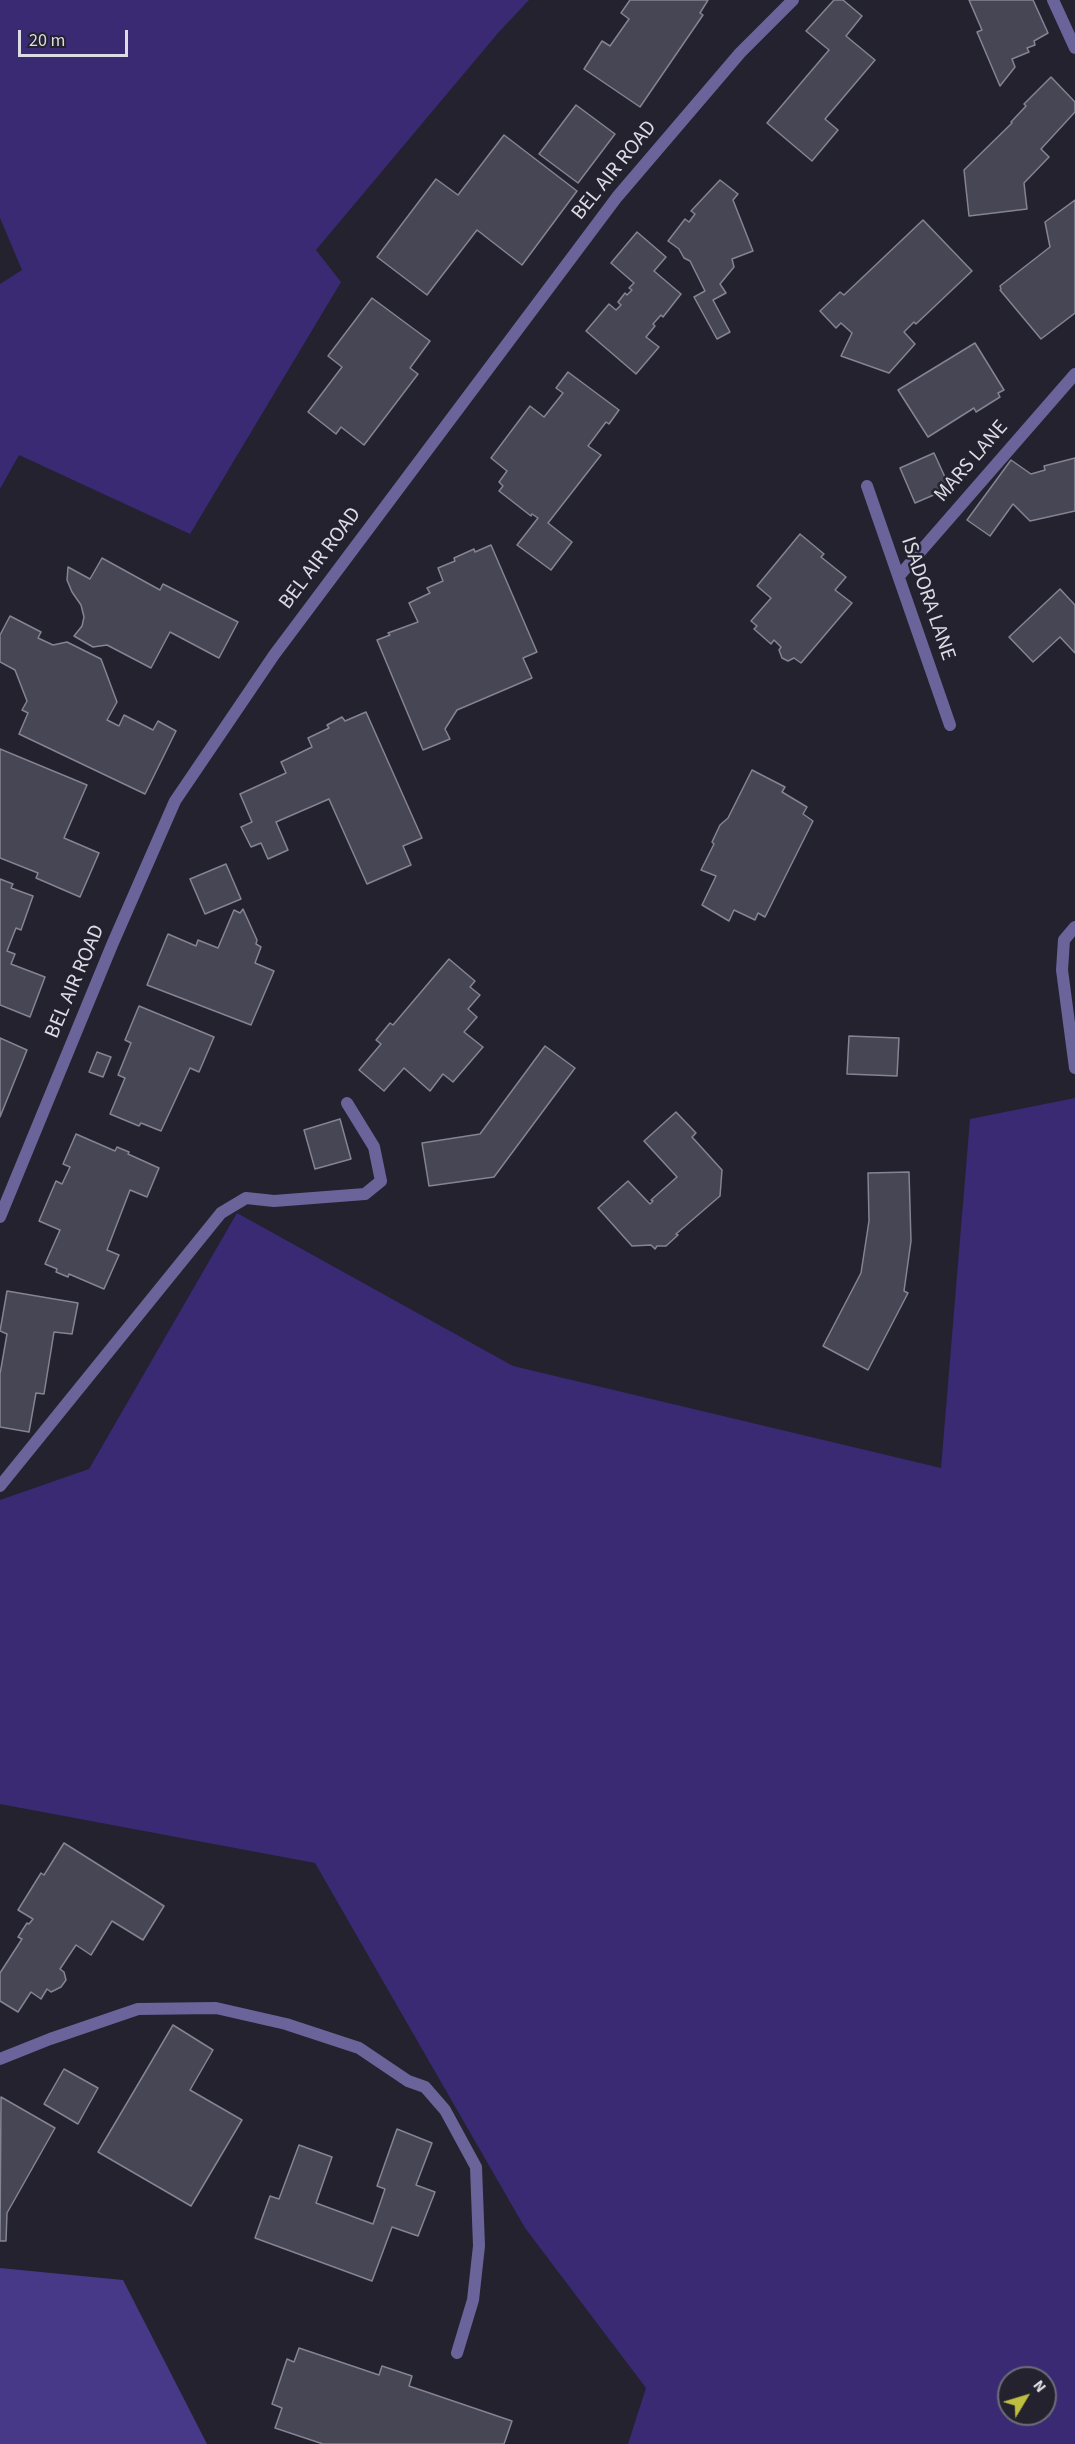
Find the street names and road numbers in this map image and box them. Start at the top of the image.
street label: BEL AIR ROAD [567,116,663,226]
street label: MARS LANE [930,416,1014,508]
street label: BEL AIR ROAD [275,503,367,615]
street label: ISADORA LANE [894,534,960,664]
street label: BEL AIR ROAD [41,921,111,1043]

